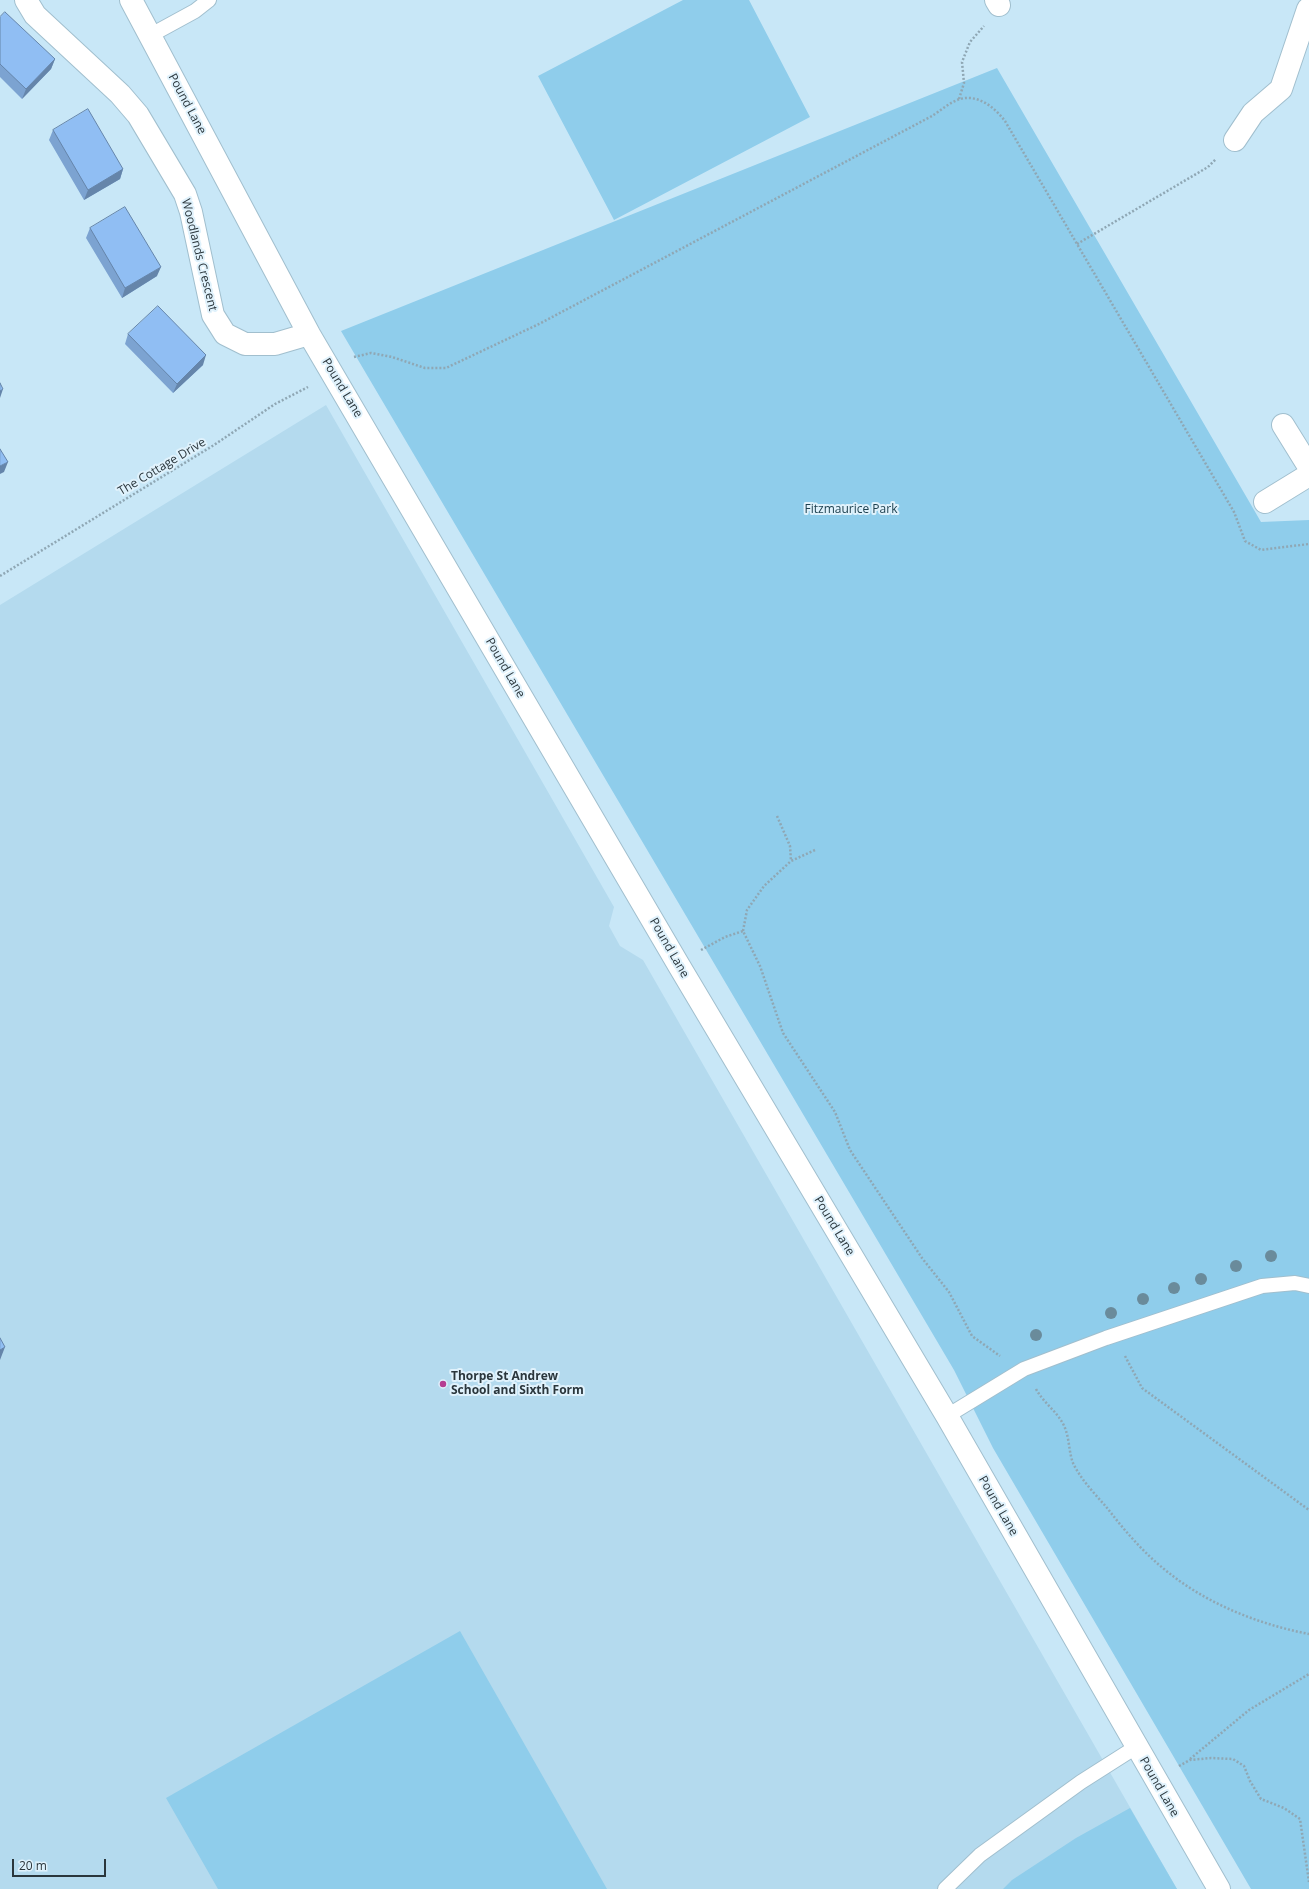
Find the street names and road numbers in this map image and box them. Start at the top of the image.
street label: Pound Lane [165,71,209,137]
street label: Woodlands Crescent [178,197,220,313]
street label: Pound Lane [319,356,365,420]
street label: The Cottage Drive [116,435,208,499]
street label: Pound Lane [482,636,528,700]
street label: Pound Lane [646,916,692,980]
street label: Pound Lane [811,1194,857,1258]
street label: Pound Lane [975,1474,1021,1538]
street label: Pound Lane [1136,1755,1182,1819]

